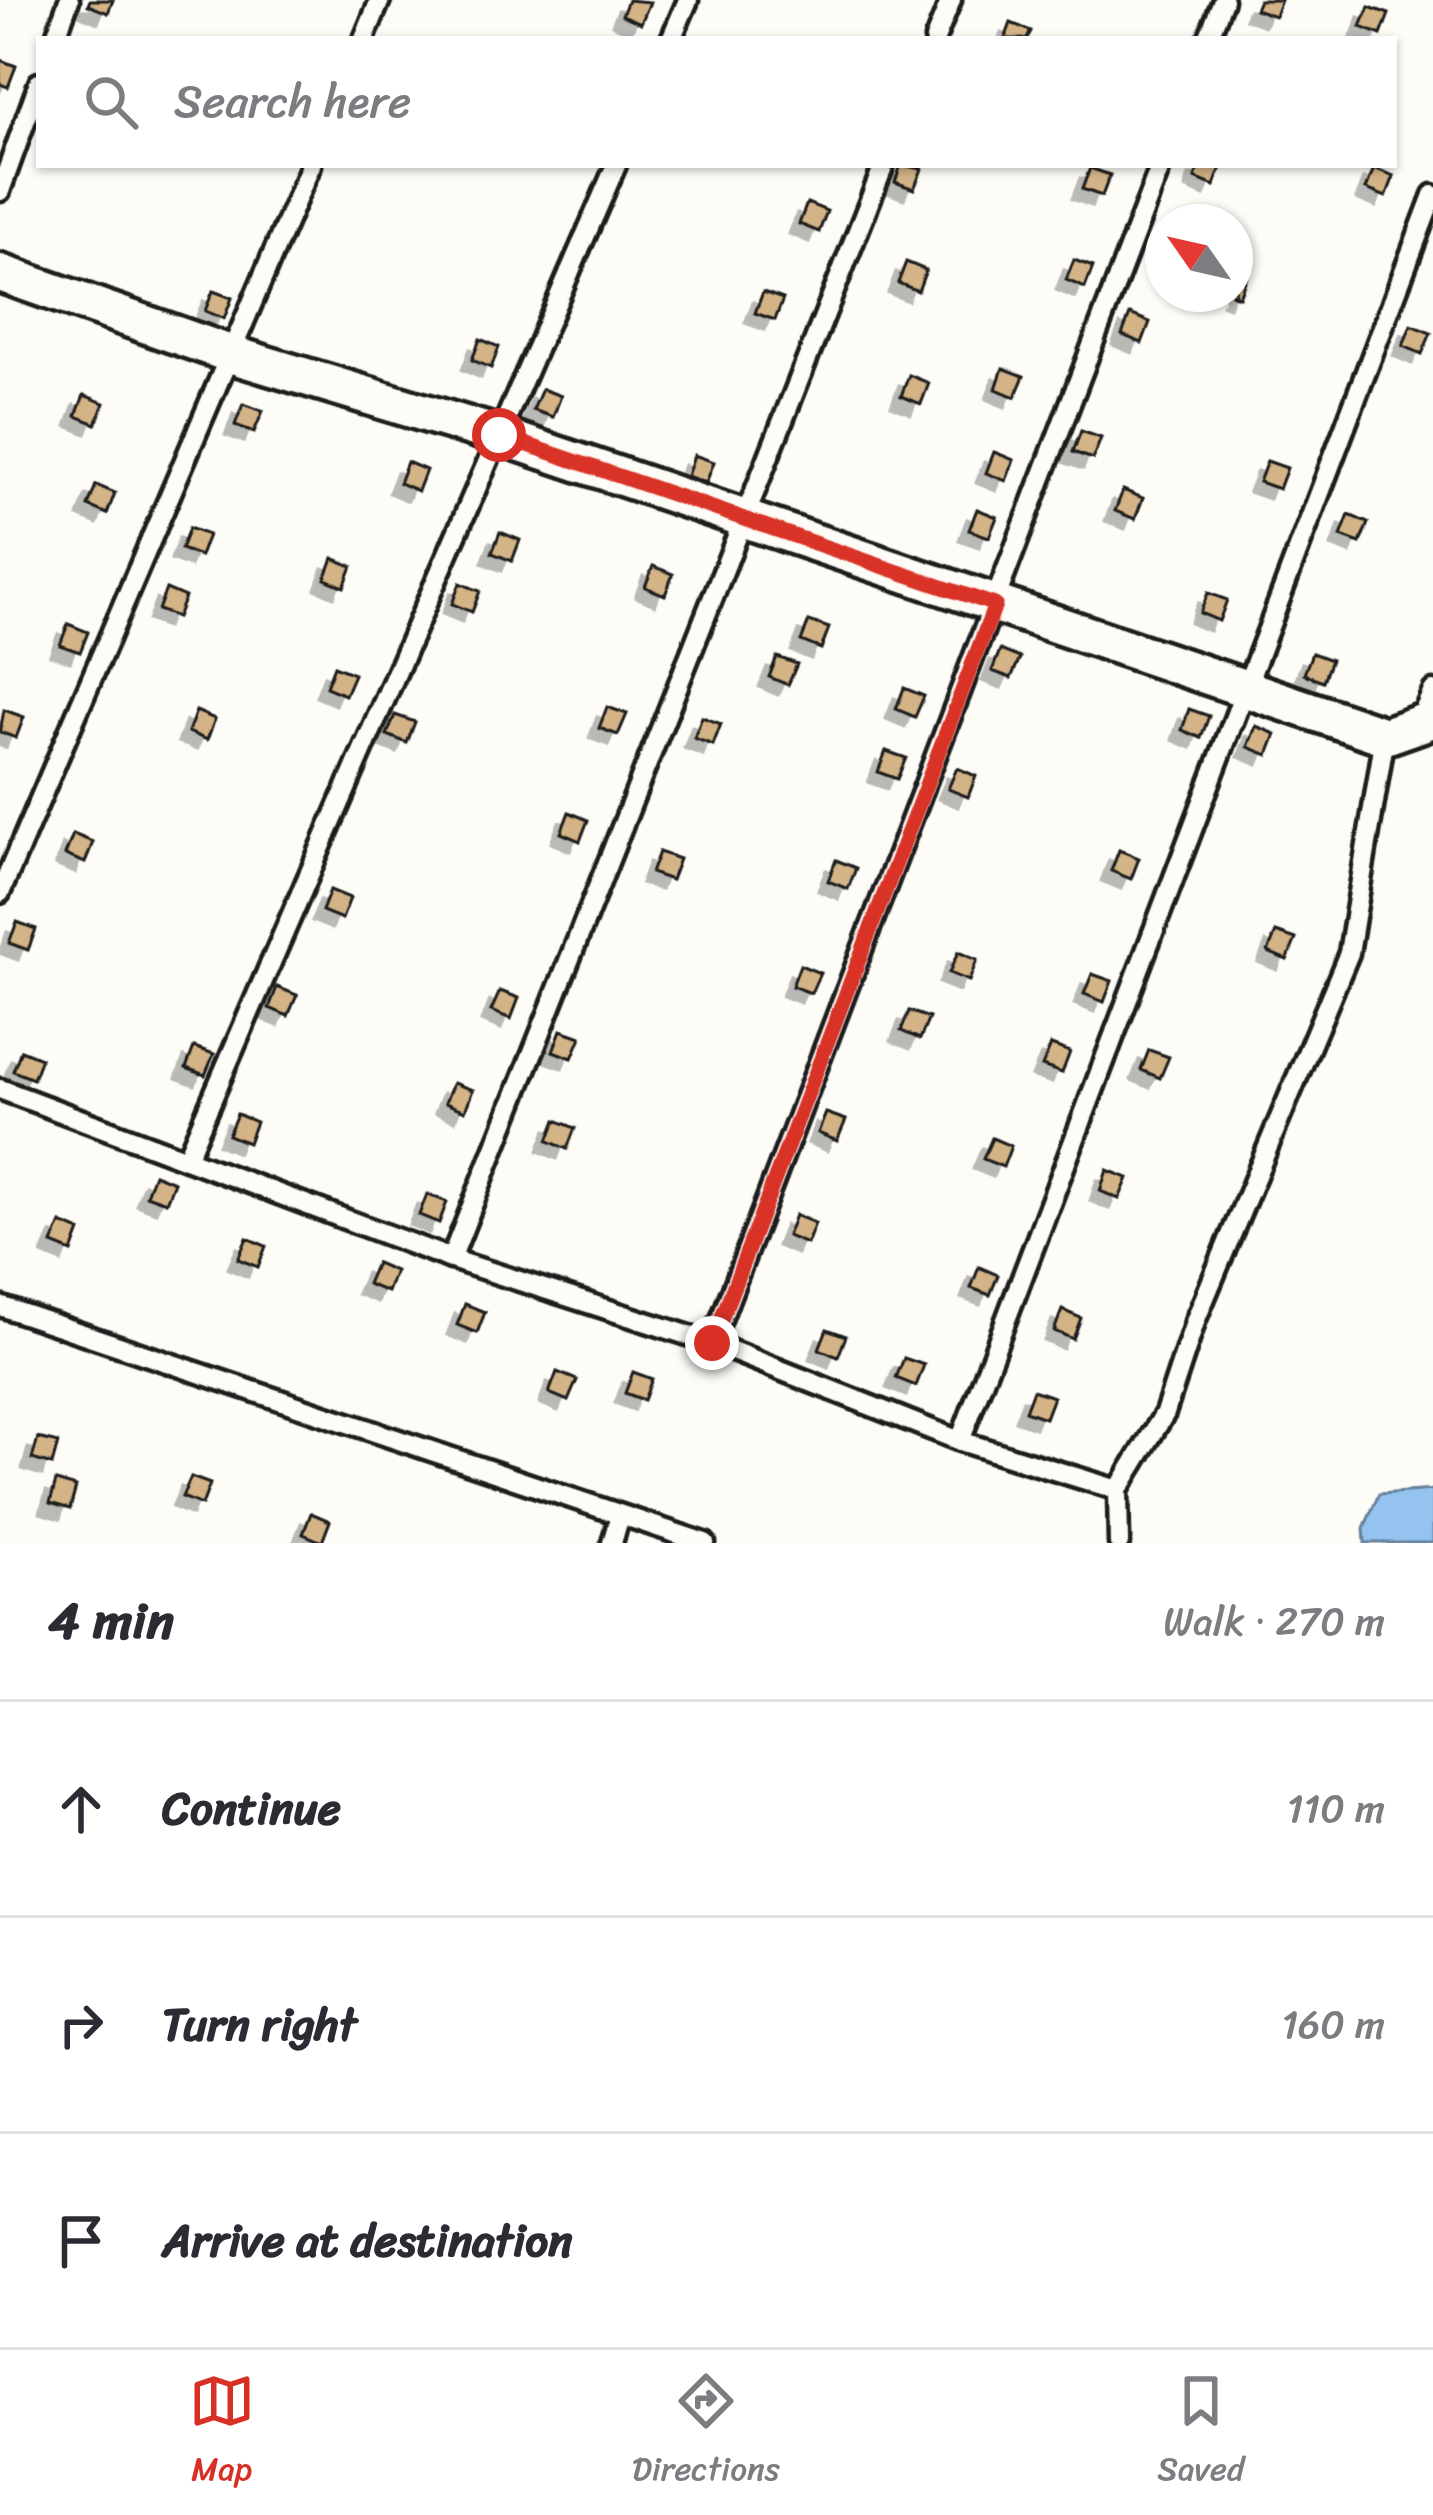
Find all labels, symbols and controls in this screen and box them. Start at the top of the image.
search box [36,36,1397,168]
text: Search here [174,62,411,142]
icon: search [78,69,144,135]
north arrow [1145,204,1253,312]
route start [472,408,526,462]
route end [685,1316,739,1370]
text: 4 min [48,1576,174,1666]
text: Walk · 270 m [1163,1587,1385,1656]
text: Continue [162,1769,341,1849]
text: 110 m [1287,1774,1385,1843]
icon: ahead [48,1776,114,1842]
text: Turn right [162,1985,357,2065]
text: 160 m [1281,1990,1385,2059]
icon: right [48,1992,114,2058]
text: Arrive at destination [162,2201,572,2281]
icon: arrive [48,2208,114,2274]
tab: Map [189,2368,255,2498]
tab: Directions [632,2368,780,2498]
tab: Saved [1157,2368,1244,2498]

